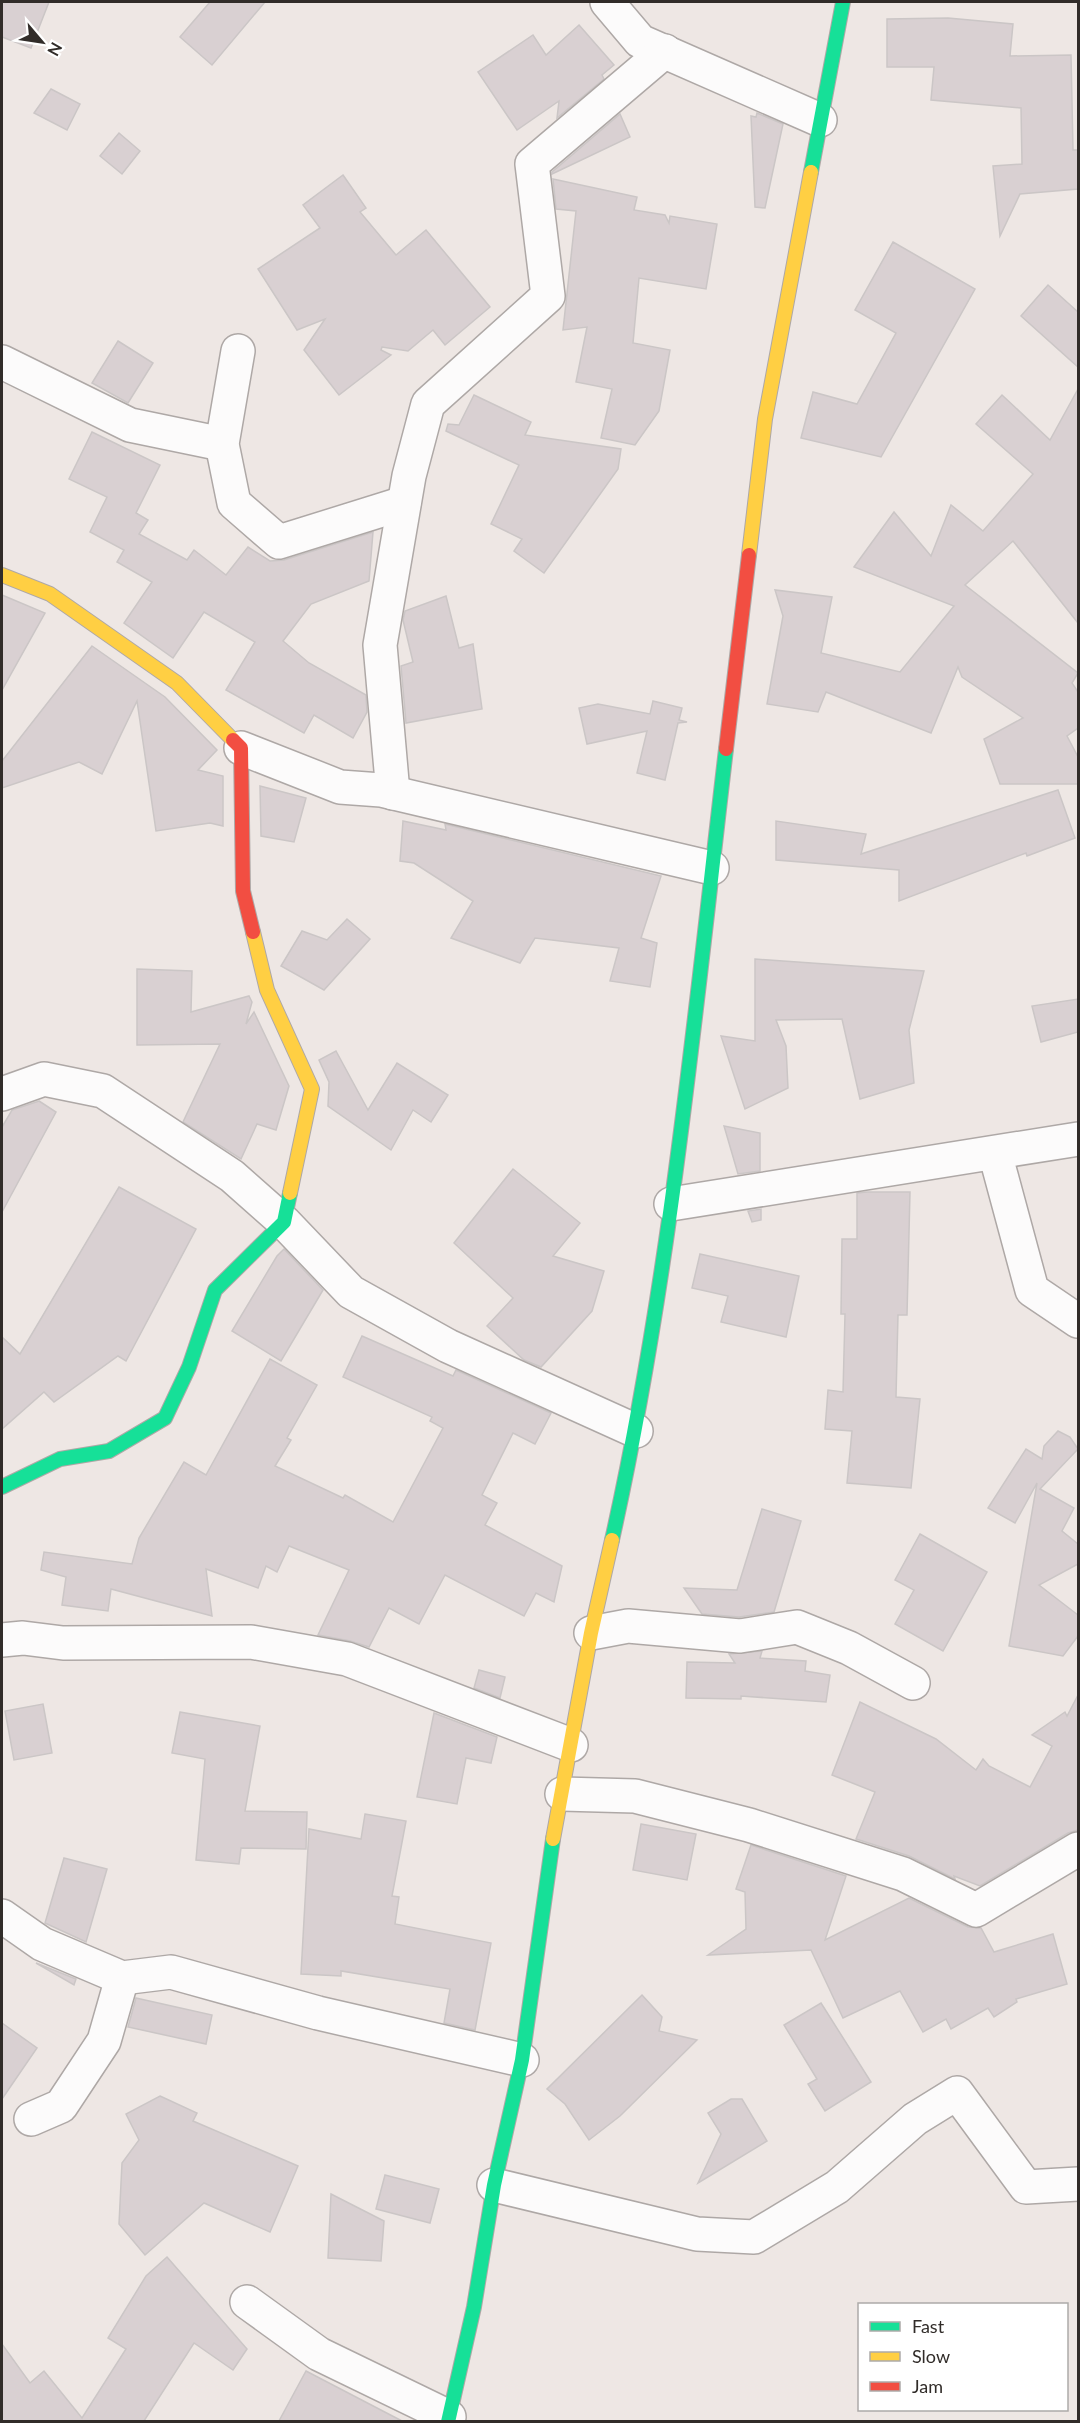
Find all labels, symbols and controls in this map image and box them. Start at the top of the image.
north arrow [12,12,72,72]
text: N [44,40,67,60]
legend [858,2303,1068,2411]
text: Fast [912,2315,945,2337]
text: Slow [912,2345,950,2367]
text: Jam [912,2375,943,2397]

